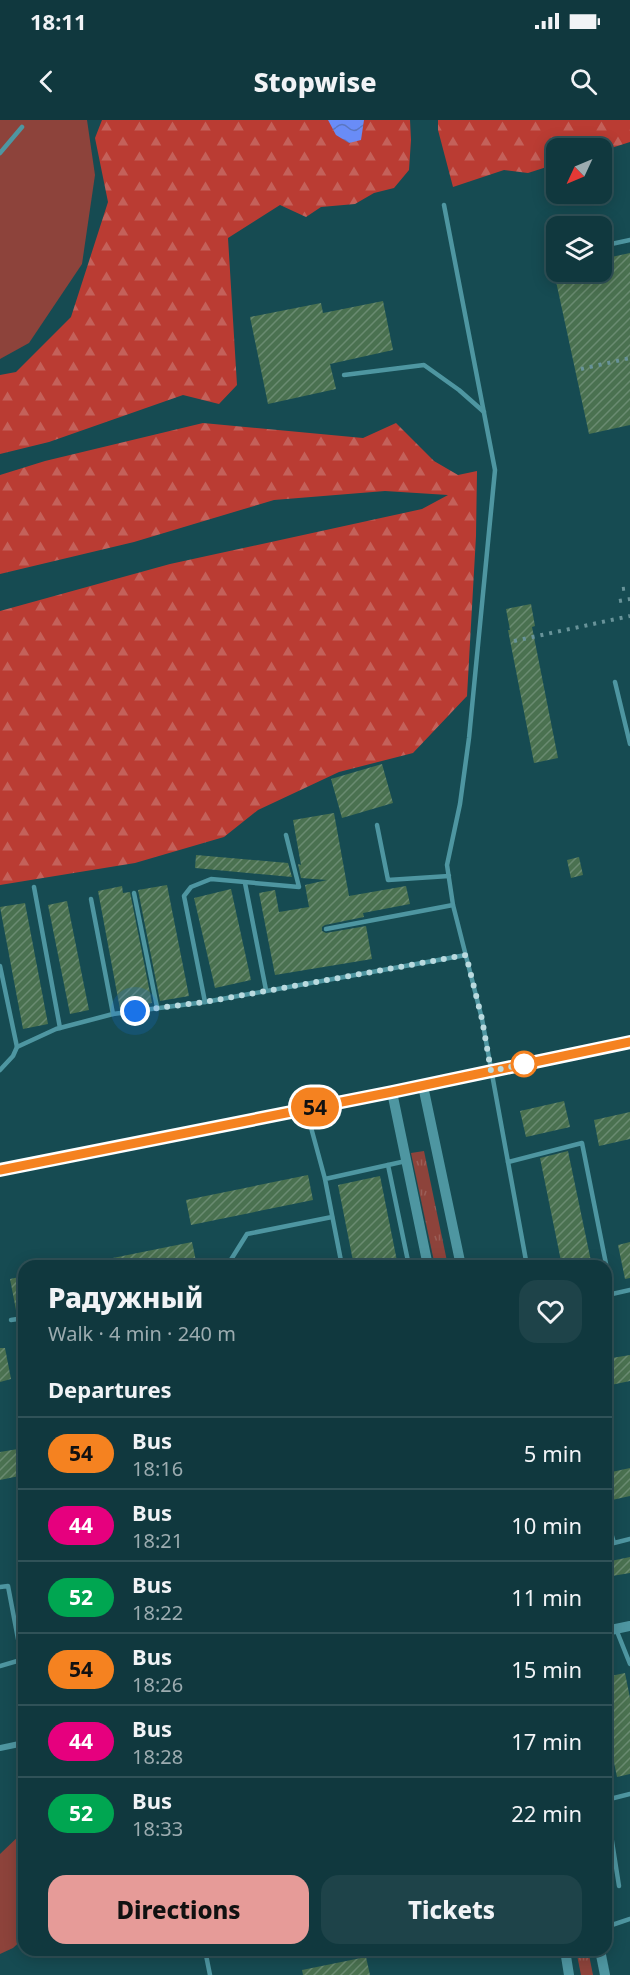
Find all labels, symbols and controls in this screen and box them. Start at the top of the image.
text: 18:11 [30,6,87,36]
text: Stopwise [253,63,377,100]
icon: back [30,65,63,98]
icon: search [567,65,600,98]
north arrow [546,138,612,204]
map controls [546,138,612,282]
button: layers [546,216,612,282]
your location [120,996,150,1026]
unlabelled marker [511,1051,537,1077]
line badge: 54 [288,1088,342,1126]
text: 54 [303,1093,327,1121]
text: Радужный [48,1278,203,1316]
button: heart [519,1280,582,1343]
text: Walk · 4 min · 240 m [48,1320,236,1347]
text: Departures [48,1374,172,1404]
text: Bus [132,1425,172,1455]
text: 5 min [524,1438,582,1468]
text: 54 [69,1439,93,1467]
text: 18:16 [132,1455,183,1482]
text: Bus [132,1497,172,1527]
text: 10 min [511,1510,582,1540]
text: 44 [69,1511,93,1539]
text: 18:21 [132,1527,183,1554]
text: Bus [132,1569,172,1599]
text: 11 min [511,1582,582,1612]
text: 52 [69,1583,93,1611]
text: 18:22 [132,1599,183,1626]
text: Bus [132,1641,172,1671]
text: 15 min [511,1654,582,1684]
text: 54 [69,1655,93,1683]
text: 18:26 [132,1671,183,1698]
text: Bus [132,1713,172,1743]
text: 17 min [511,1726,582,1756]
text: 44 [69,1727,93,1755]
text: 18:28 [132,1743,183,1770]
text: Bus [132,1785,172,1815]
text: 22 min [511,1798,582,1828]
text: 52 [69,1799,93,1827]
text: 18:33 [132,1815,183,1842]
button: Directions [48,1875,309,1944]
button: Tickets [321,1875,582,1944]

